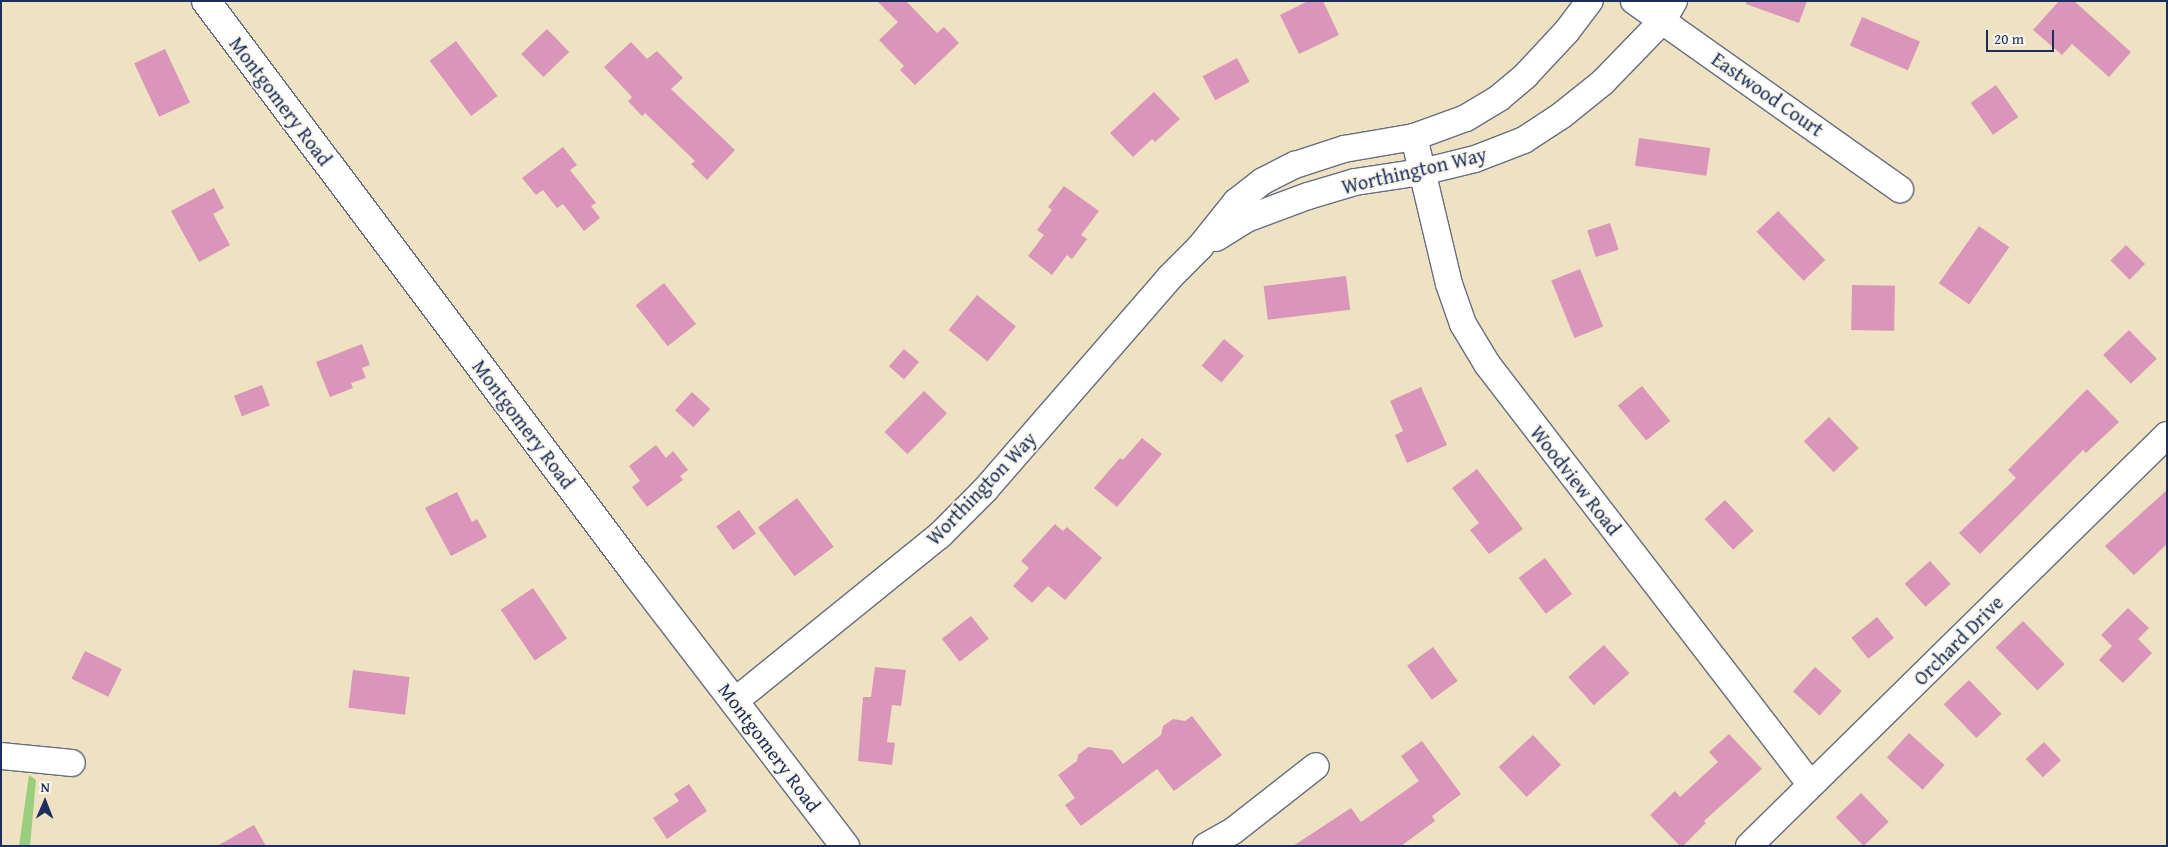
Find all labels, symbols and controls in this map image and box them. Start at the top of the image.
scale bar [1988,20,2056,52]
text: 20 m [1994,28,2024,49]
street label: Montgomery Road [225,32,337,170]
street label: Eastwood Court [1707,47,1829,141]
street label: Worthington Way [1339,142,1489,198]
street label: Montgomery Road [468,355,580,493]
street label: Woodview Road [1526,420,1626,540]
street label: Worthington Way [921,426,1041,550]
street label: Orchard Drive [1908,590,2008,690]
street label: Montgomery Road [714,678,826,816]
north arrow [20,777,70,827]
text: N [40,777,50,797]

